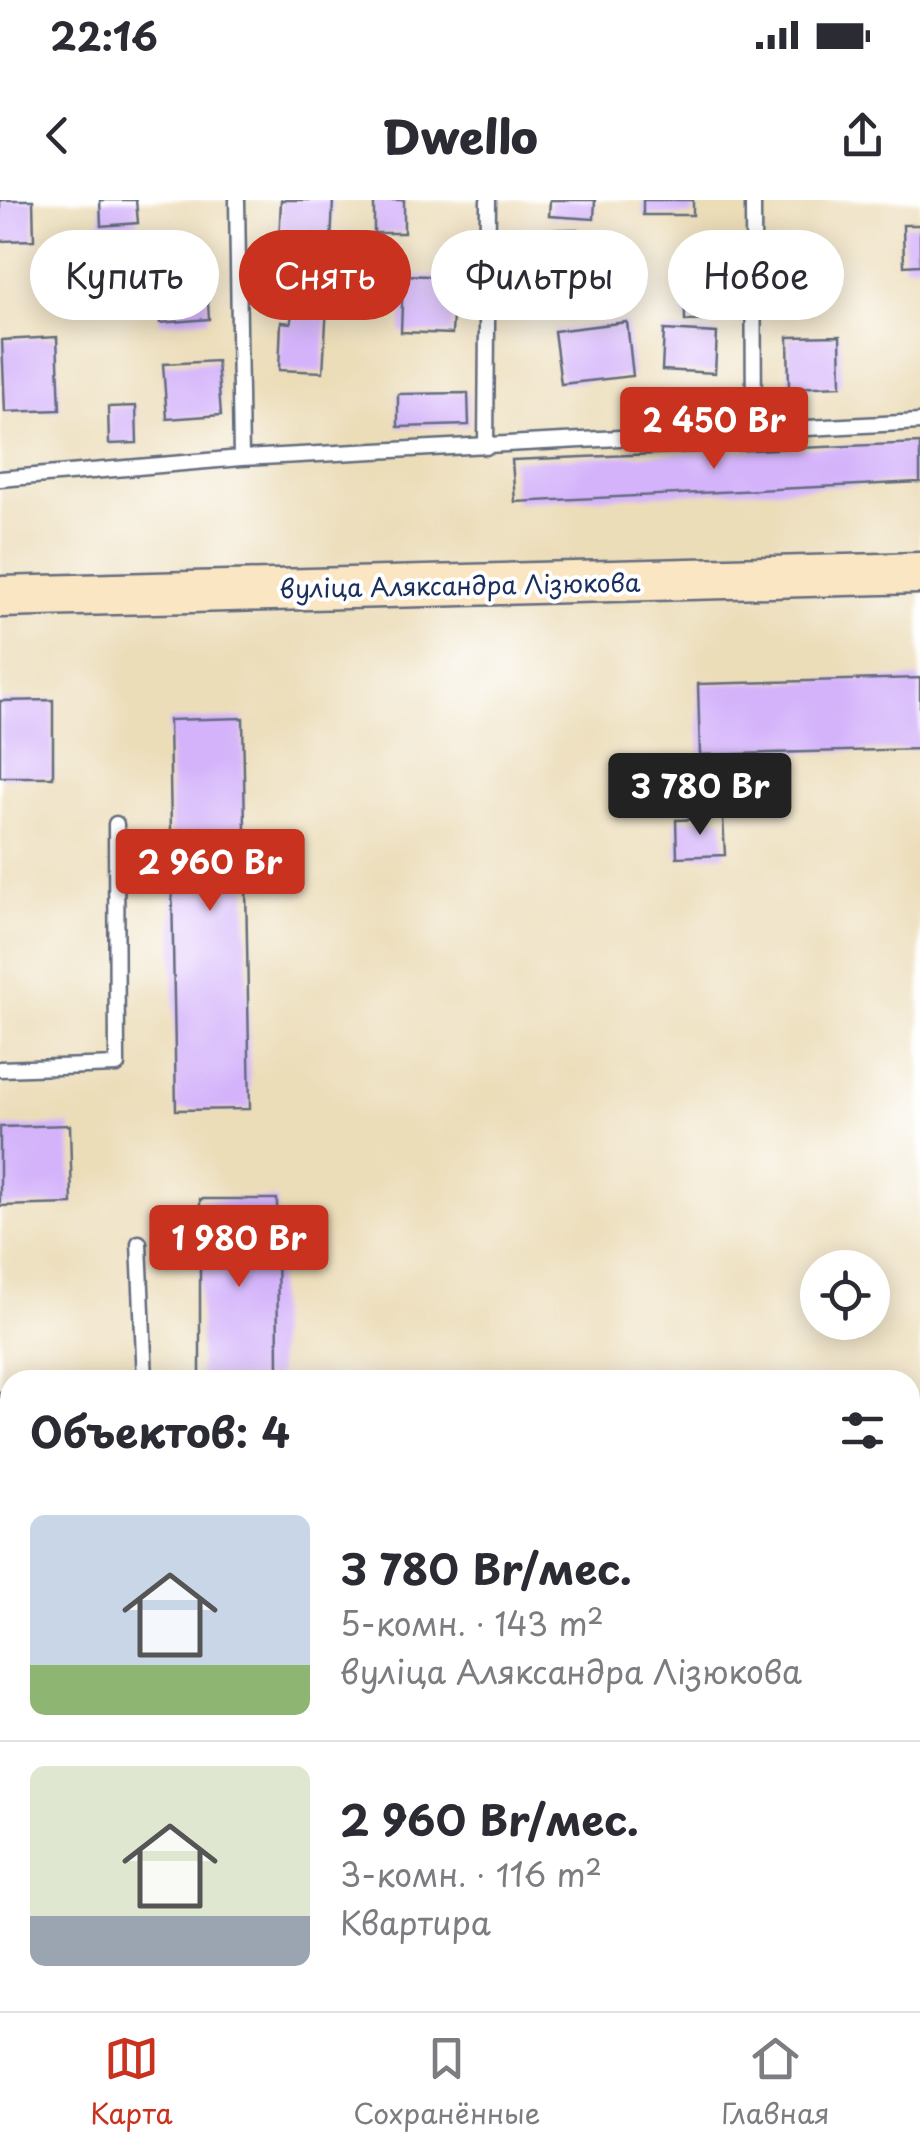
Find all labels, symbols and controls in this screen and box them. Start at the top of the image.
text: 22:16 [50,7,158,64]
text: Dwello [382,101,538,169]
icon: back [30,108,85,163]
icon: share [835,108,890,163]
chip: Купить [30,230,219,320]
chip: Снять [239,230,411,320]
chip: Фильтры [431,230,648,320]
chip: Новое [668,230,844,320]
pin: 2 450 Br [611,387,817,472]
text: 2 450 Br [642,395,786,443]
street label: вуліца Аляксандра Лізюкова [279,563,641,607]
pin: 3 780 Br [597,753,803,838]
text: 3 780 Br [630,761,770,809]
pin: 2 960 Br [107,829,313,914]
text: 2 960 Br [138,837,282,885]
pin: 1 980 Br [136,1205,342,1290]
text: 1 980 Br [171,1213,307,1261]
map controls [800,1250,890,1340]
button: locate [800,1250,890,1340]
text: Объектов: 4 [30,1399,290,1462]
icon: filters [835,1403,890,1458]
text: 3 780 Br/мес. [340,1536,632,1599]
icon: home [110,1555,230,1675]
text: 5-комн. · 143 m² [340,1599,604,1647]
text: вуліца Аляксандра Лізюкова [340,1647,802,1695]
text: 2 960 Br/мес. [340,1787,639,1850]
icon: home [110,1806,230,1926]
text: 3-комн. · 116 m² [340,1850,602,1898]
text: Квартира [340,1898,491,1946]
tab: Карта [90,2031,173,2134]
tab: Сохранённые [353,2031,540,2134]
tab: Главная [721,2031,830,2134]

